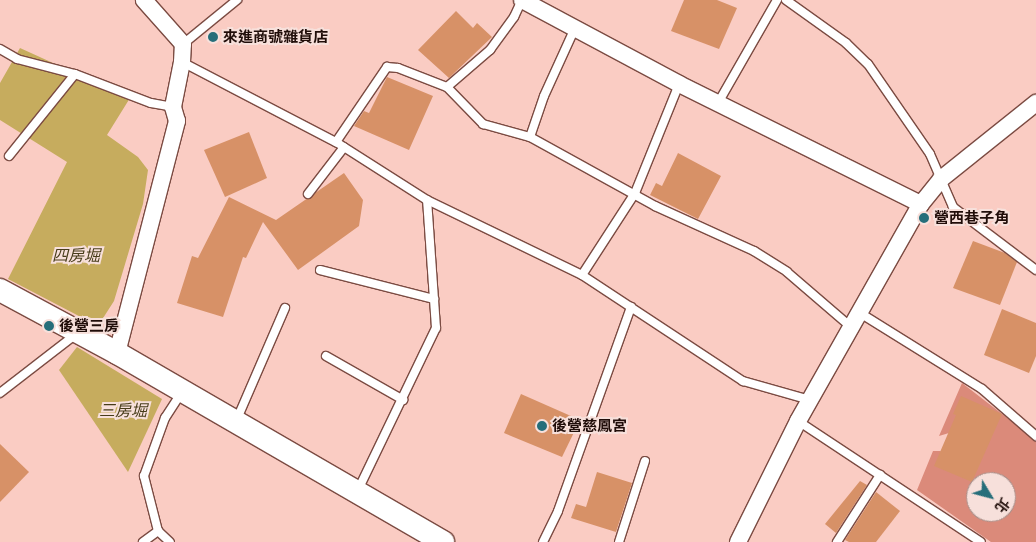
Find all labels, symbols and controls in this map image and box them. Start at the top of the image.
place label: 來進商號雜貨店 [223,28,328,46]
marker: 來進商號雜貨店 [207,31,219,43]
place label: 營西巷子角 [934,209,1009,227]
marker: 營西巷子角 [918,212,930,224]
water label: 四房堀 [52,245,100,265]
place label: 後營三房 [59,317,119,335]
marker: 後營三房 [43,320,55,332]
water label: 三房堀 [99,400,147,420]
place label: 後營慈鳳宮 [552,417,627,435]
marker: 後營慈鳳宮 [536,420,548,432]
north arrow [966,472,1016,522]
text: 北 [991,494,1014,517]

